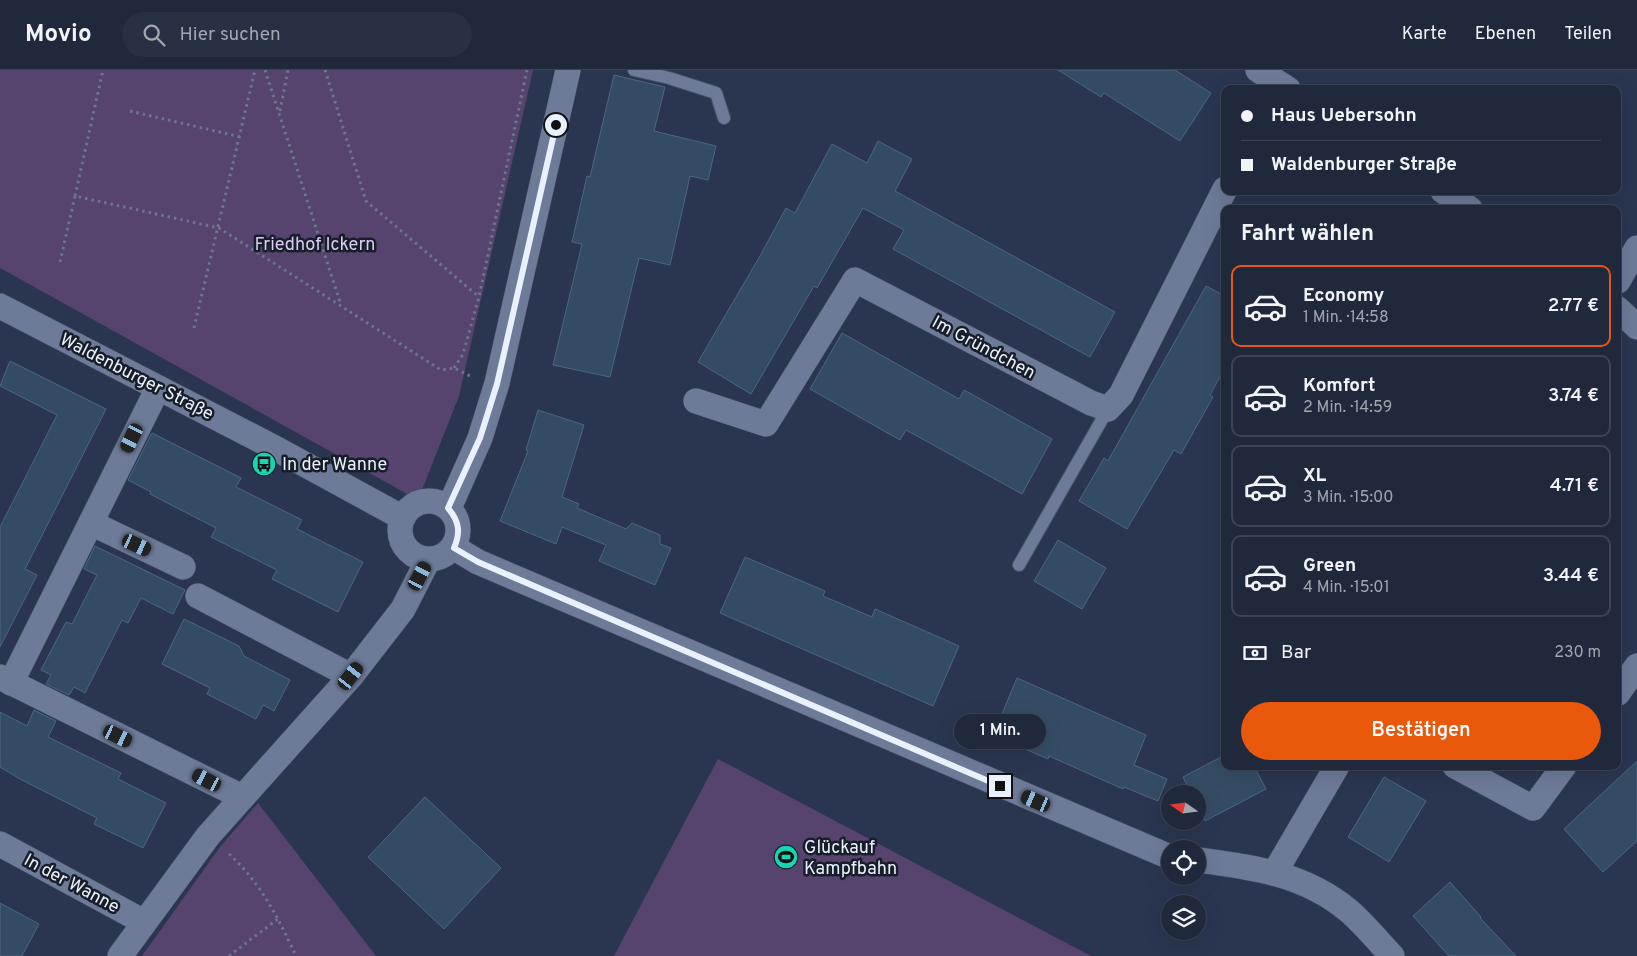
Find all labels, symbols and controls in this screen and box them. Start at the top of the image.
search box [122,12,472,57]
text: Movio [25,20,92,50]
icon: search [140,21,168,49]
text: Hier suchen [180,23,281,47]
text: Karte [1402,23,1447,46]
text: Ebenen [1475,23,1536,46]
text: Teilen [1564,23,1612,46]
text: Haus Uebersohn [1271,104,1417,128]
route start [545,114,567,136]
text: Waldenburger Straße [1271,153,1457,177]
text: Fahrt wählen [1241,221,1374,248]
park label: Friedhof Ickern [255,234,375,257]
icon: car [1243,284,1288,329]
text: Economy [1303,284,1384,308]
text: 2.77 € [1548,294,1599,318]
text: 1 Min. · 14:58 [1303,308,1389,328]
street label: Im Gründchen [928,311,1039,385]
street label: Waldenburger Straße [56,329,217,426]
icon: car [1243,374,1288,419]
text: Komfort [1303,374,1375,398]
text: 3.74 € [1548,384,1599,408]
text: 2 Min. · 14:59 [1303,398,1392,418]
car [118,421,145,455]
bus stop icon: In der Wanne [251,451,277,477]
place label: In der Wanne [282,454,387,477]
icon: car [1243,464,1288,509]
text: XL [1303,464,1326,488]
text: 4.71 € [1550,474,1599,498]
text: 3 Min. · 15:00 [1303,488,1393,508]
car [120,532,153,558]
icon: car [1243,554,1288,599]
text: Green [1303,554,1356,578]
car [406,559,433,593]
text: 3.44 € [1543,564,1599,588]
text: 4 Min. · 15:01 [1303,578,1390,598]
icon: cash [1241,639,1269,667]
text: Bar [1281,641,1311,665]
text: 230 m [1554,643,1601,663]
car [335,660,366,692]
button: Bestätigen [1241,702,1601,760]
callout: 1 Min. [954,714,1046,748]
text: 1 Min. [980,721,1020,741]
car [101,723,134,749]
car [190,767,223,793]
route end [989,775,1011,797]
north arrow [1161,785,1206,830]
map controls [1161,785,1206,940]
car [1019,788,1052,814]
place label: Glückauf Kampfbahn [804,837,897,881]
button: locate [1161,840,1206,885]
sports icon: Glückauf Kampfbahn [773,844,799,870]
street label: In der Wanne [19,849,123,919]
button: layers [1161,895,1206,940]

